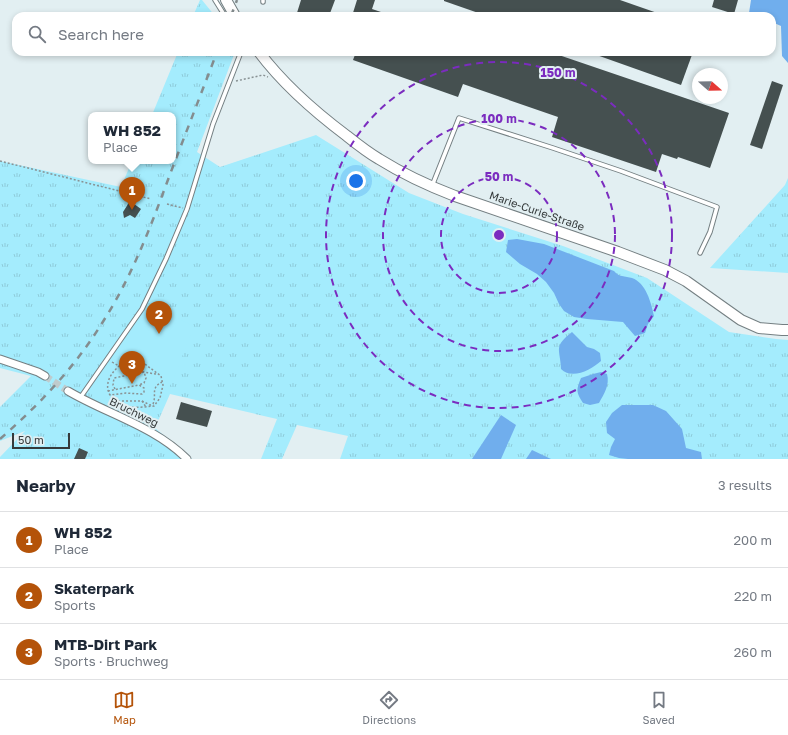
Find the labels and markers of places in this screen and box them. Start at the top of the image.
pin: 1 [119,177,145,210]
centre of rings [492,228,506,242]
pin: 2 [146,301,172,334]
pin: 3 [119,351,145,384]

